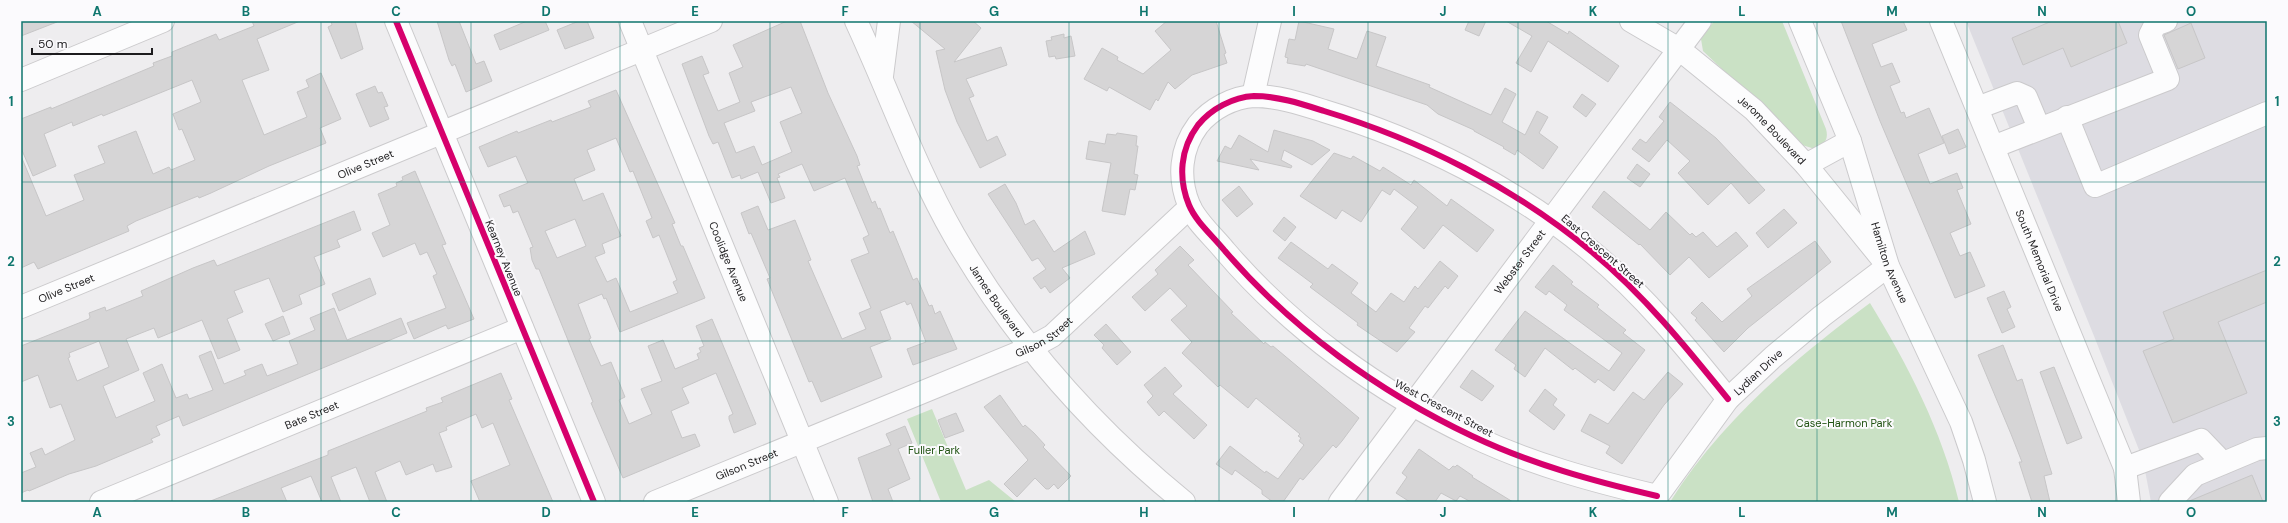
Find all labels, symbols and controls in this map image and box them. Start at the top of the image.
text: A [92,3,102,20]
text: B [242,3,250,20]
text: C [391,3,401,20]
text: D [541,3,551,20]
text: E [691,3,699,20]
text: F [841,3,849,20]
text: G [989,3,999,20]
text: H [1139,3,1149,20]
text: I [1292,3,1296,20]
text: J [1439,3,1447,20]
text: K [1589,3,1598,20]
text: L [1738,3,1746,20]
text: M [1886,3,1898,20]
text: N [2037,3,2047,20]
text: O [2186,3,2196,20]
scale bar [32,30,152,56]
text: 50 m [38,36,67,52]
text: 1 [9,93,13,110]
street label: Jerome Boulevard [1735,93,1809,168]
text: 1 [2275,93,2279,110]
street label: Olive Street [335,146,396,182]
street label: South Memorial Drive [2012,208,2067,313]
street label: East Crescent Street [1559,211,1647,291]
street label: Kearney Avenue [482,218,526,298]
street label: Coolidge Avenue [706,219,751,304]
street label: Hamilton Avenue [1868,220,1911,305]
street label: Webster Street [1491,227,1548,297]
text: 2 [7,253,15,270]
text: 2 [2273,253,2281,270]
street label: James Boulevard [966,262,1027,340]
street label: Olive Street [36,270,96,306]
street label: Gilson Street [1013,313,1075,360]
street label: Lydian Drive [1731,346,1785,398]
street label: West Crescent Street [1392,376,1496,440]
street label: Bate Street [283,398,341,432]
text: 3 [7,413,15,430]
text: 3 [2273,413,2281,430]
park label: Case-Harmon Park [1796,416,1893,430]
park label: Fuller Park [908,443,960,457]
street label: Gilson Street [713,445,780,483]
text: A [92,504,102,521]
text: B [242,504,250,521]
text: C [391,504,401,521]
text: D [541,504,551,521]
text: E [691,504,699,521]
text: F [841,504,849,521]
text: G [989,504,999,521]
text: H [1139,504,1149,521]
text: I [1292,504,1296,521]
text: J [1439,504,1447,521]
text: K [1589,504,1598,521]
text: L [1738,504,1746,521]
text: M [1886,504,1898,521]
text: N [2037,504,2047,521]
text: O [2186,504,2196,521]

